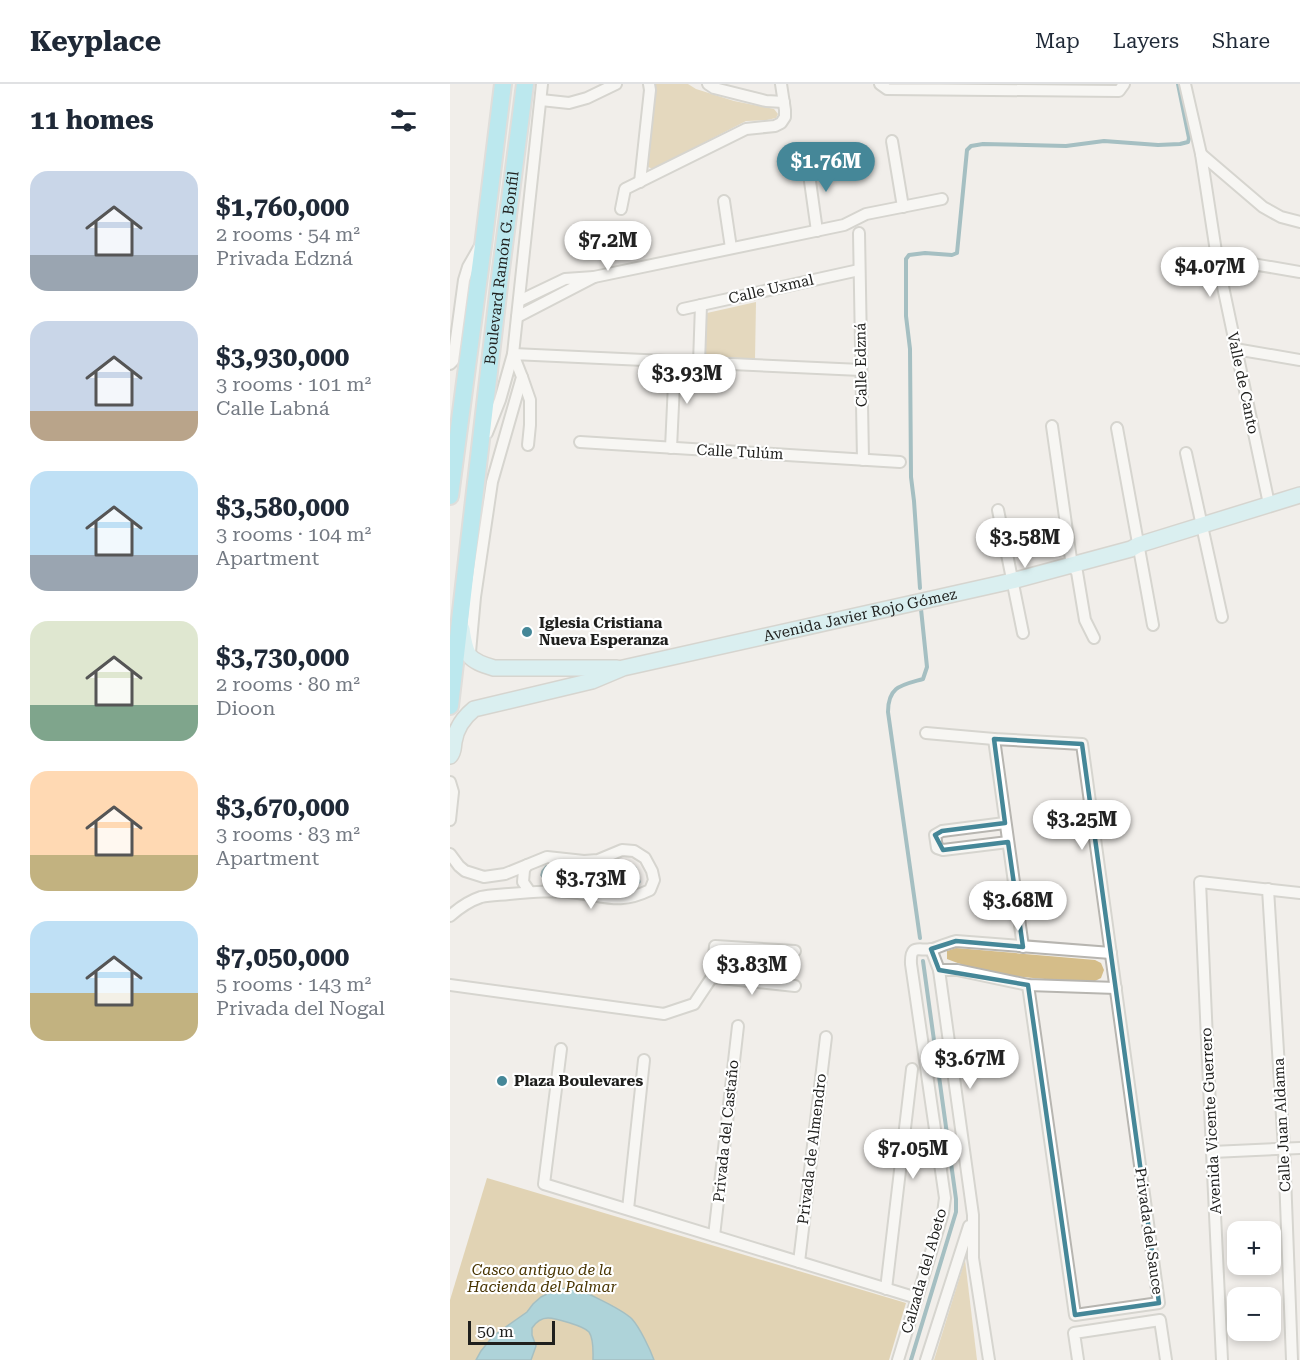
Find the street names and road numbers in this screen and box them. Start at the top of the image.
street label: Boulevard Ramón G. Bonfil [481,170,523,366]
street label: Calle Uxmal [727,270,816,308]
street label: Calle Edzná [851,323,871,407]
street label: Valle de Canto [1223,330,1263,436]
street label: Calle Tulúm [696,441,784,463]
street label: Avenida Javier Rojo Gómez [762,585,958,645]
street label: Avenida Vicente Guerrero [1197,1027,1225,1215]
street label: Calle Juan Aldama [1269,1057,1295,1193]
street label: Privada del Castaño [710,1059,742,1203]
street label: Privada de Almendro [794,1072,830,1226]
street label: Privada del Sauce [1131,1166,1167,1296]
street label: Calzada del Abeto [898,1206,950,1336]

